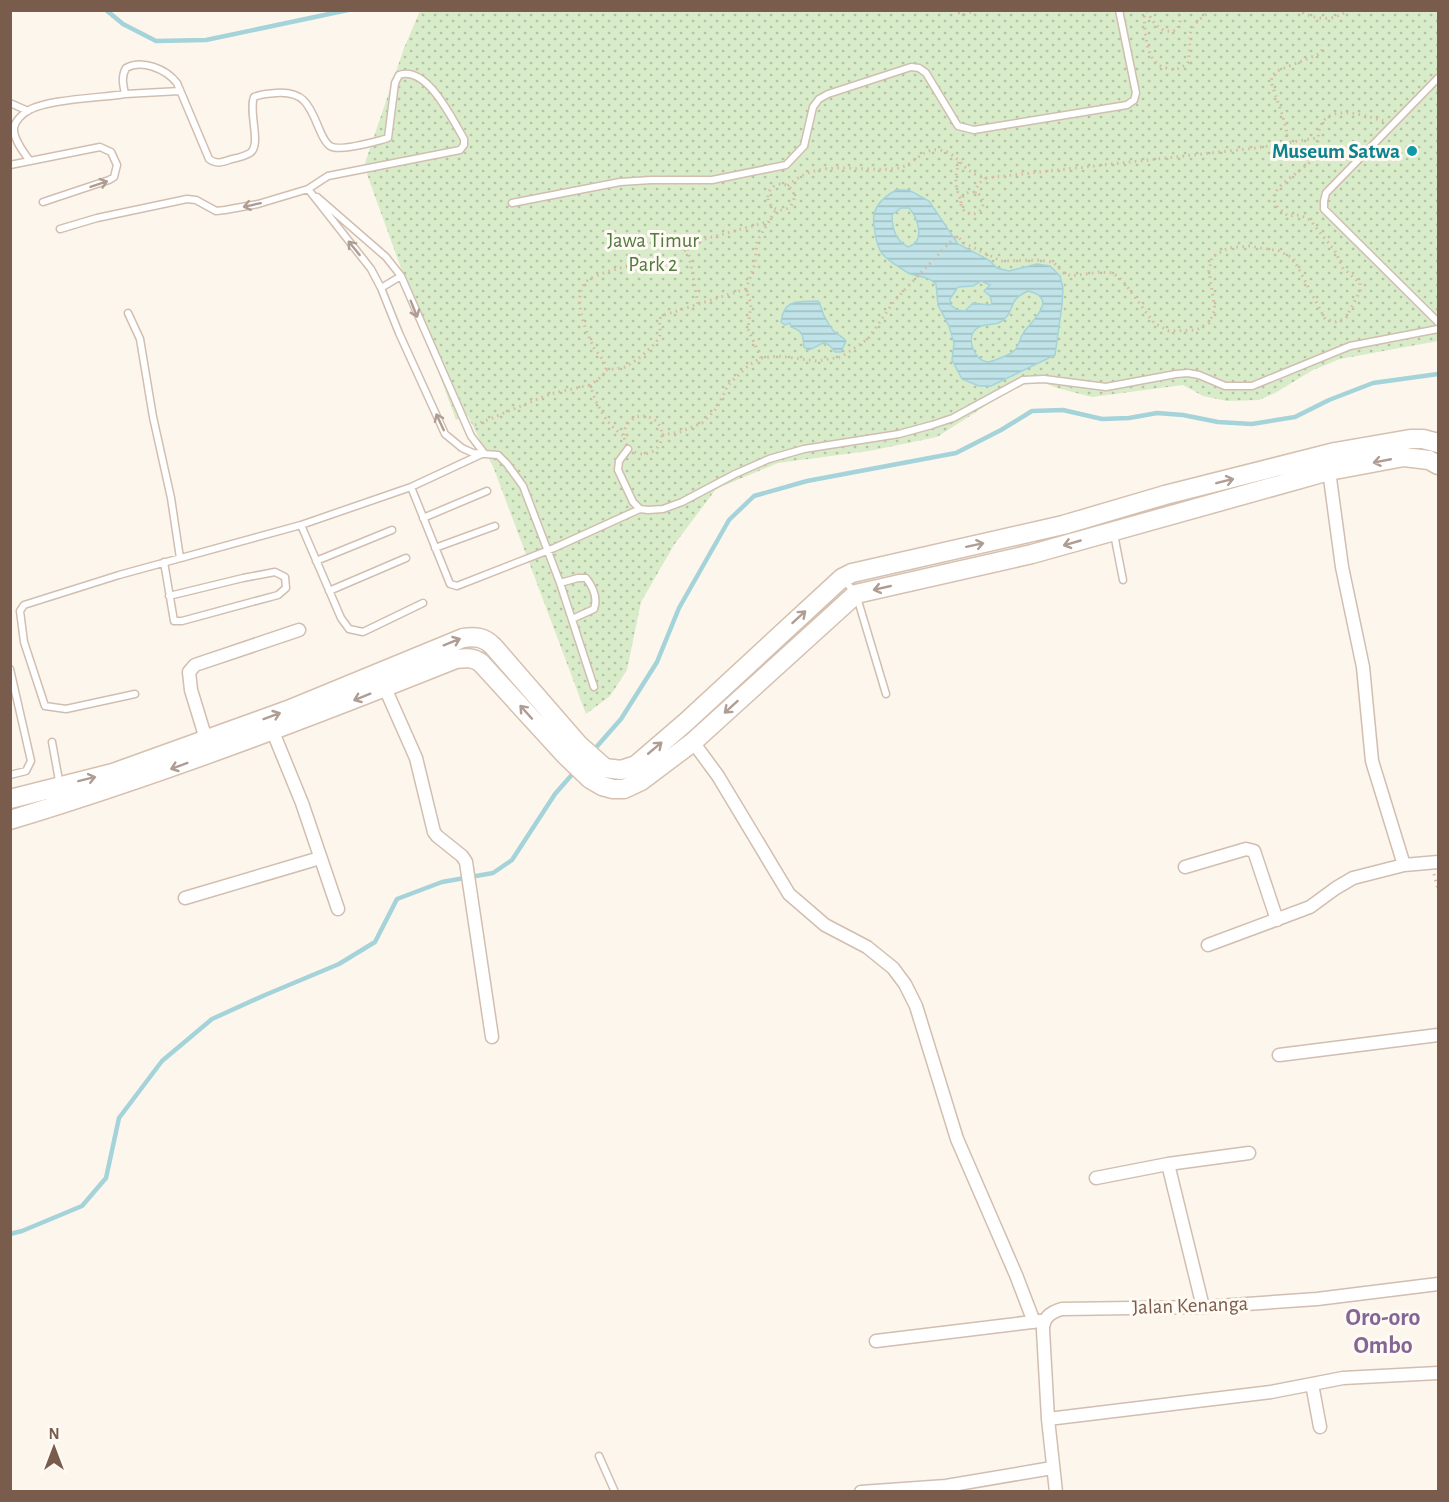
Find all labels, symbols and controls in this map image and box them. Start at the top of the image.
place label: Museum Satwa [1272,141,1400,162]
marker: Museum Satwa [1405,144,1419,158]
one-way arrow [89,178,108,189]
one-way arrow [242,199,261,211]
park label: Jawa Timur Park 2 [607,230,699,275]
one-way arrow [347,240,360,256]
one-way arrow [409,299,420,318]
one-way arrow [433,414,445,432]
one-way arrow [1372,456,1392,467]
one-way arrow [1215,475,1234,486]
one-way arrow [965,538,984,550]
one-way arrow [1063,538,1082,549]
one-way arrow [873,583,892,595]
one-way arrow [791,610,806,624]
one-way arrow [443,636,461,647]
one-way arrow [353,692,371,703]
one-way arrow [724,700,739,714]
one-way arrow [519,705,533,720]
one-way arrow [262,709,281,720]
one-way arrow [647,741,662,755]
one-way arrow [170,761,189,772]
one-way arrow [78,773,97,785]
street label: Jalan Kenanga [1132,1293,1249,1318]
district label: Oro-oro Ombo [1346,1306,1421,1358]
north arrow [24,1418,84,1478]
text: N [48,1426,60,1442]

